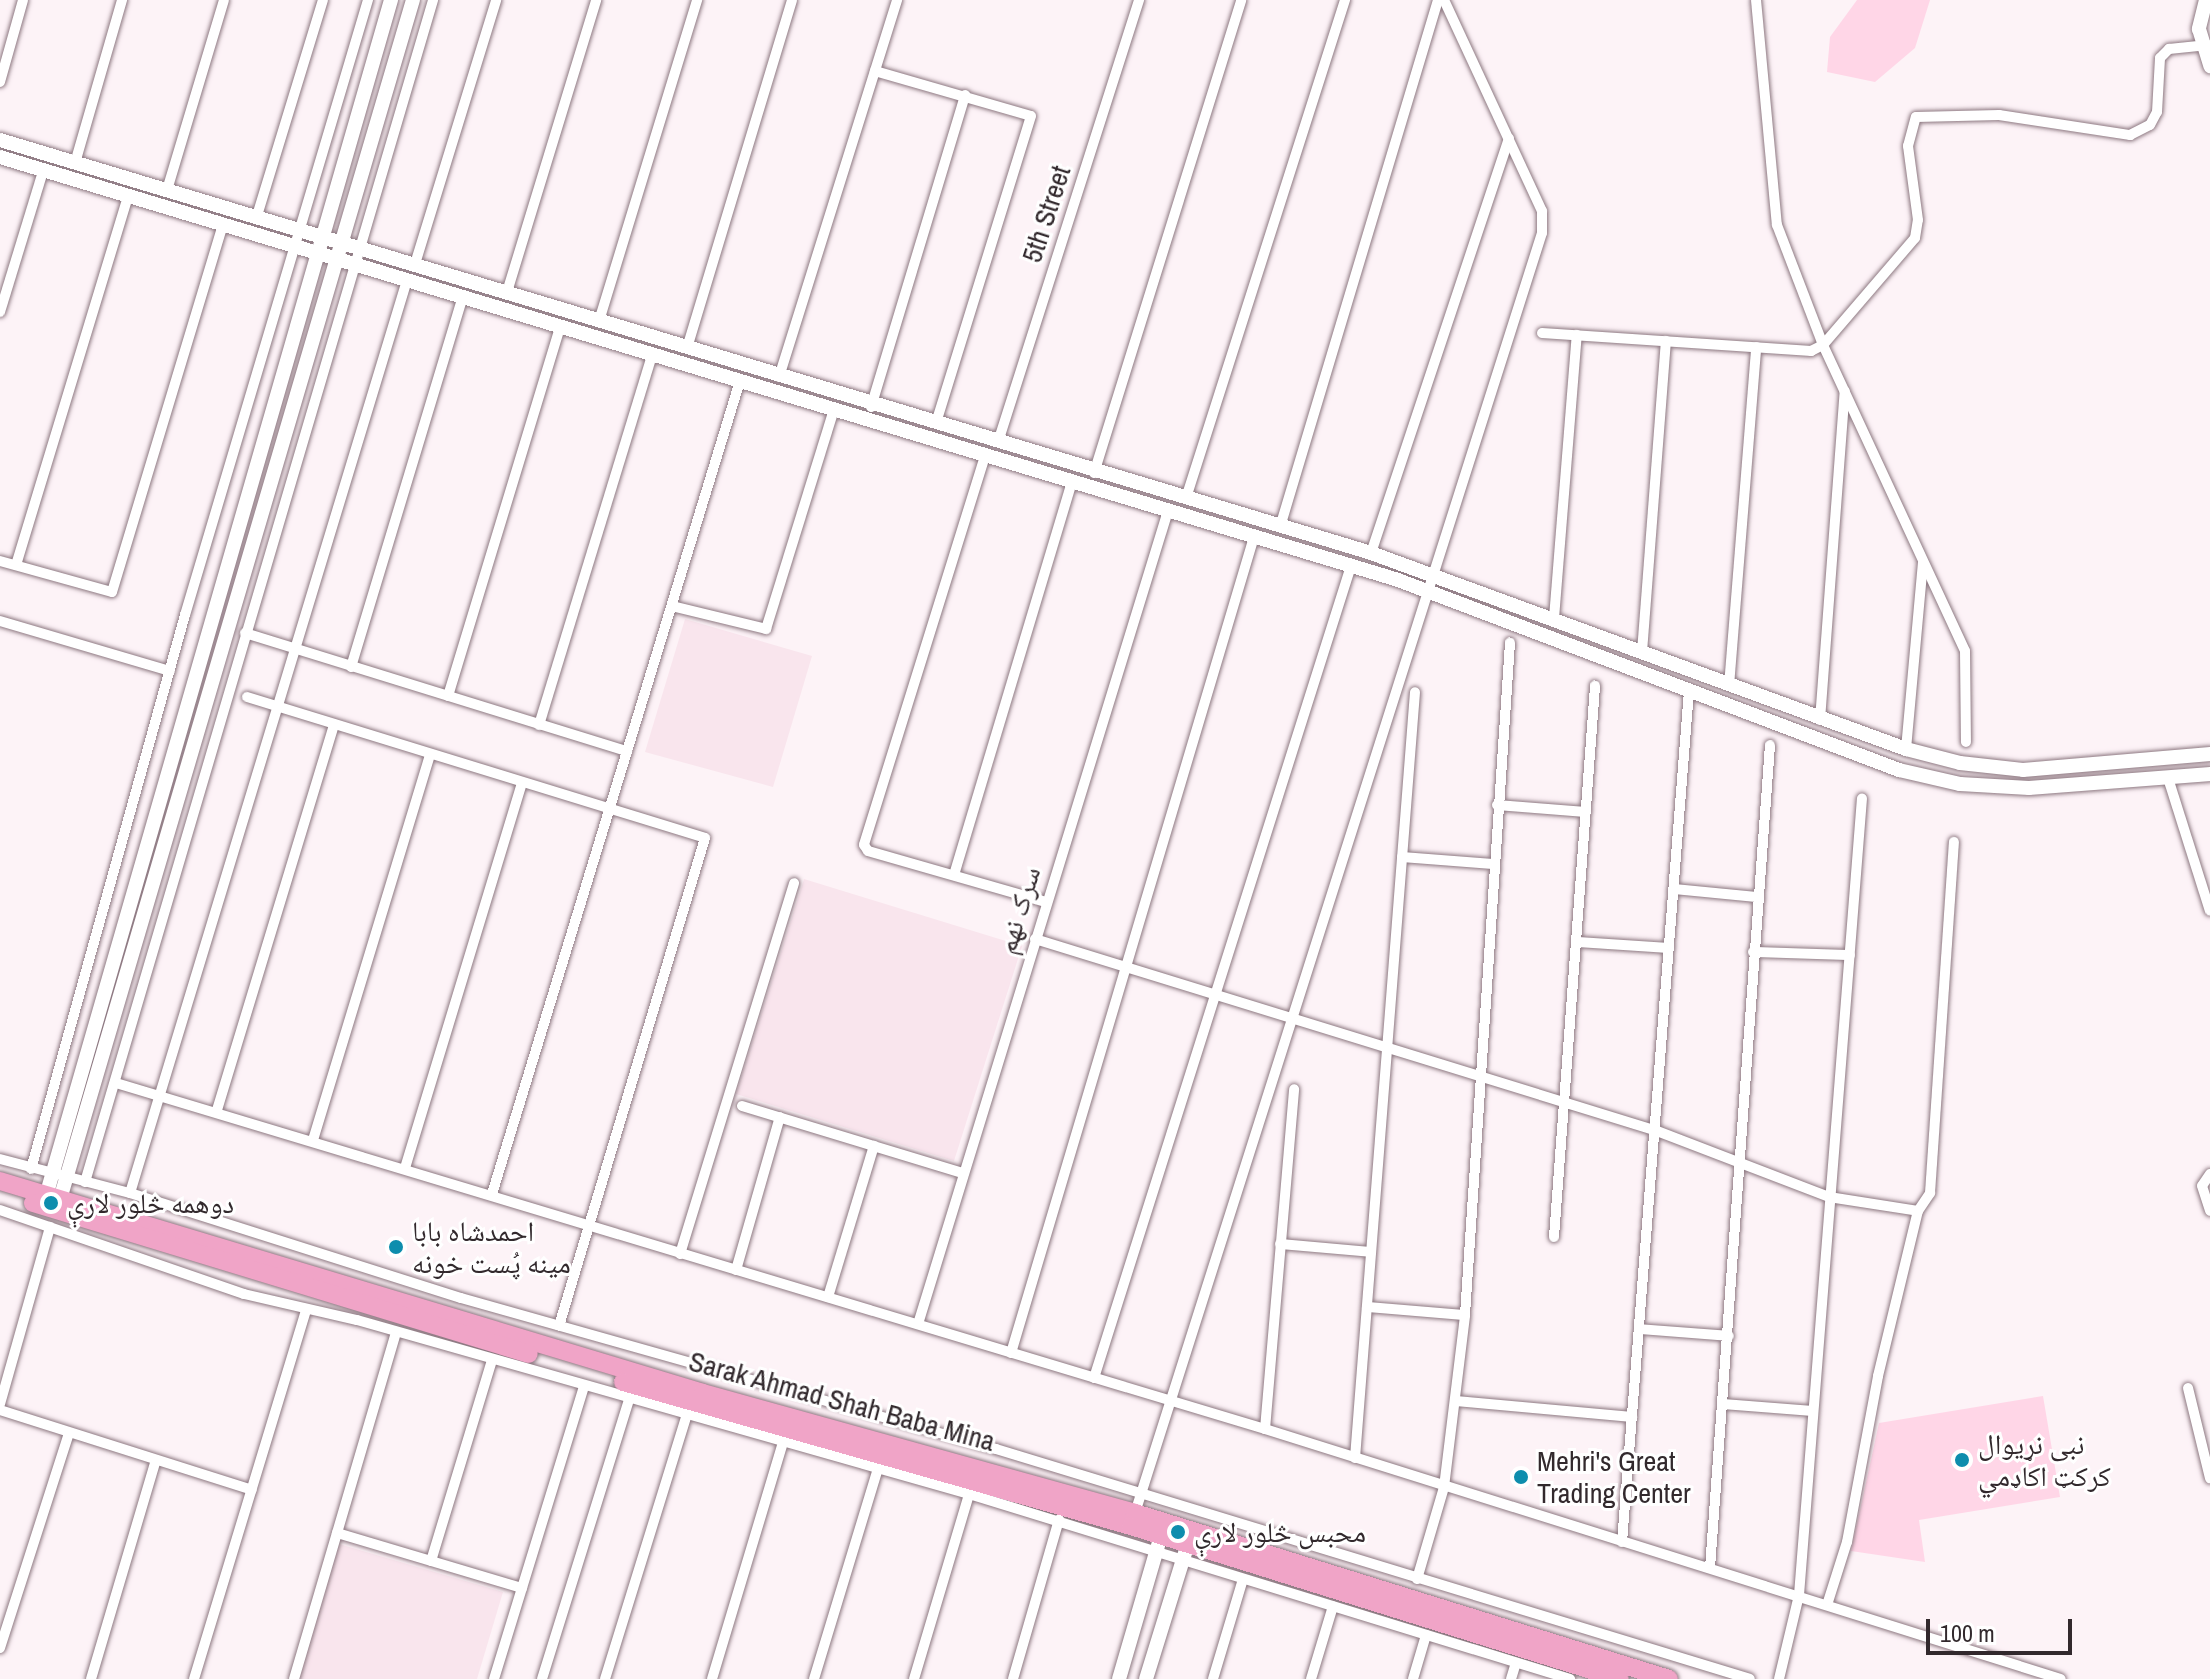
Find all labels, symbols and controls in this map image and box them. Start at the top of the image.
street label: 5th Street [1015,161,1077,267]
street label: سرک نهم [989,862,1047,958]
place label: دوهمه څلور لارې [67,1186,234,1220]
marker: دوهمه څلور لارې [42,1194,60,1212]
place label: احمدشاه بابا مینه پُست خونه [412,1214,571,1280]
marker: احمدشاه بابا مینه پُست خونه [387,1238,405,1256]
street label: Sarak Ahmad Shah Baba Mina [685,1344,999,1458]
place label: نبی نړیوال کرکټ اکاډمي [1978,1427,2111,1493]
place label: Mehri's Great Trading Center [1537,1444,1691,1510]
marker: نبی نړیوال کرکټ اکاډمي [1953,1451,1971,1469]
marker: Mehri's Great Trading Center [1512,1468,1530,1486]
place label: محبس څلور لارې [1194,1515,1366,1549]
marker: محبس څلور لارې [1169,1523,1187,1541]
scale bar [1930,1603,2076,1653]
text: 100 m [1940,1617,1995,1649]

